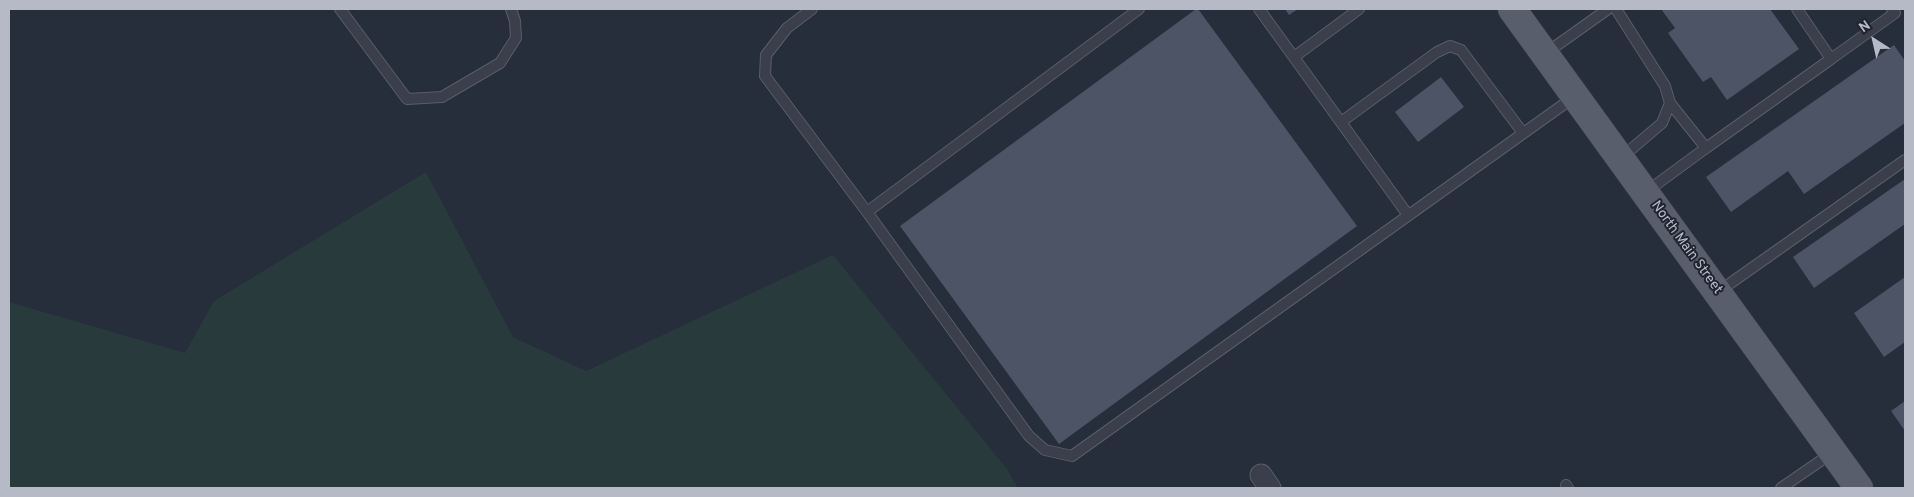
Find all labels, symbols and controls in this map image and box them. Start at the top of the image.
north arrow [1849,15,1899,65]
text: N [1856,17,1874,37]
street label: North Main Street [1647,198,1725,298]

